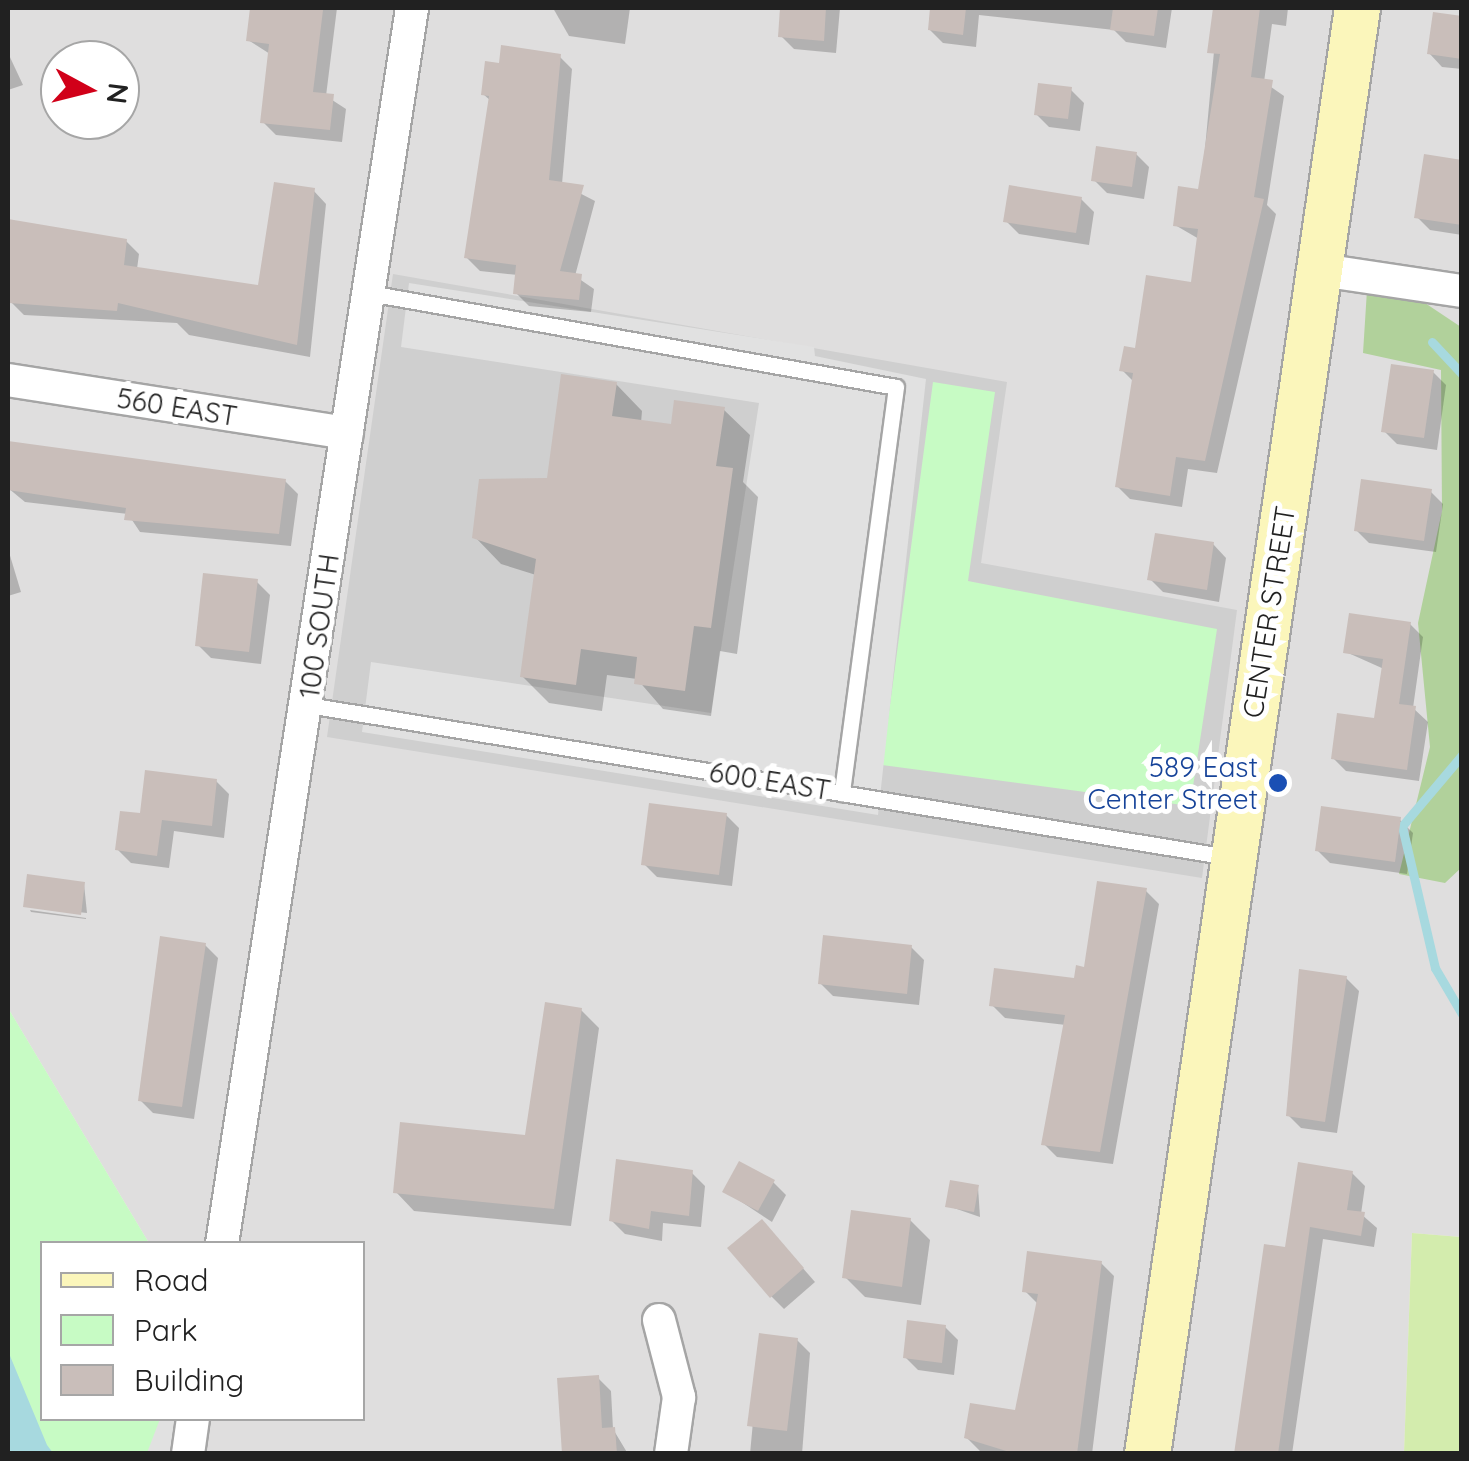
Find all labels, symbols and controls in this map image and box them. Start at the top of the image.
north arrow [40,40,140,140]
text: N [100,81,137,106]
street label: 560 EAST [114,381,240,433]
street label: CENTER STREET [1236,504,1302,720]
street label: 100 SOUTH [292,552,346,700]
place label: 589 East Center Street [1088,750,1258,816]
street label: 600 EAST [707,755,833,807]
marker: 589 East Center Street [1267,772,1289,794]
legend [40,1241,365,1421]
text: Road [134,1261,208,1299]
text: Park [134,1311,198,1349]
text: Building [134,1361,244,1399]

